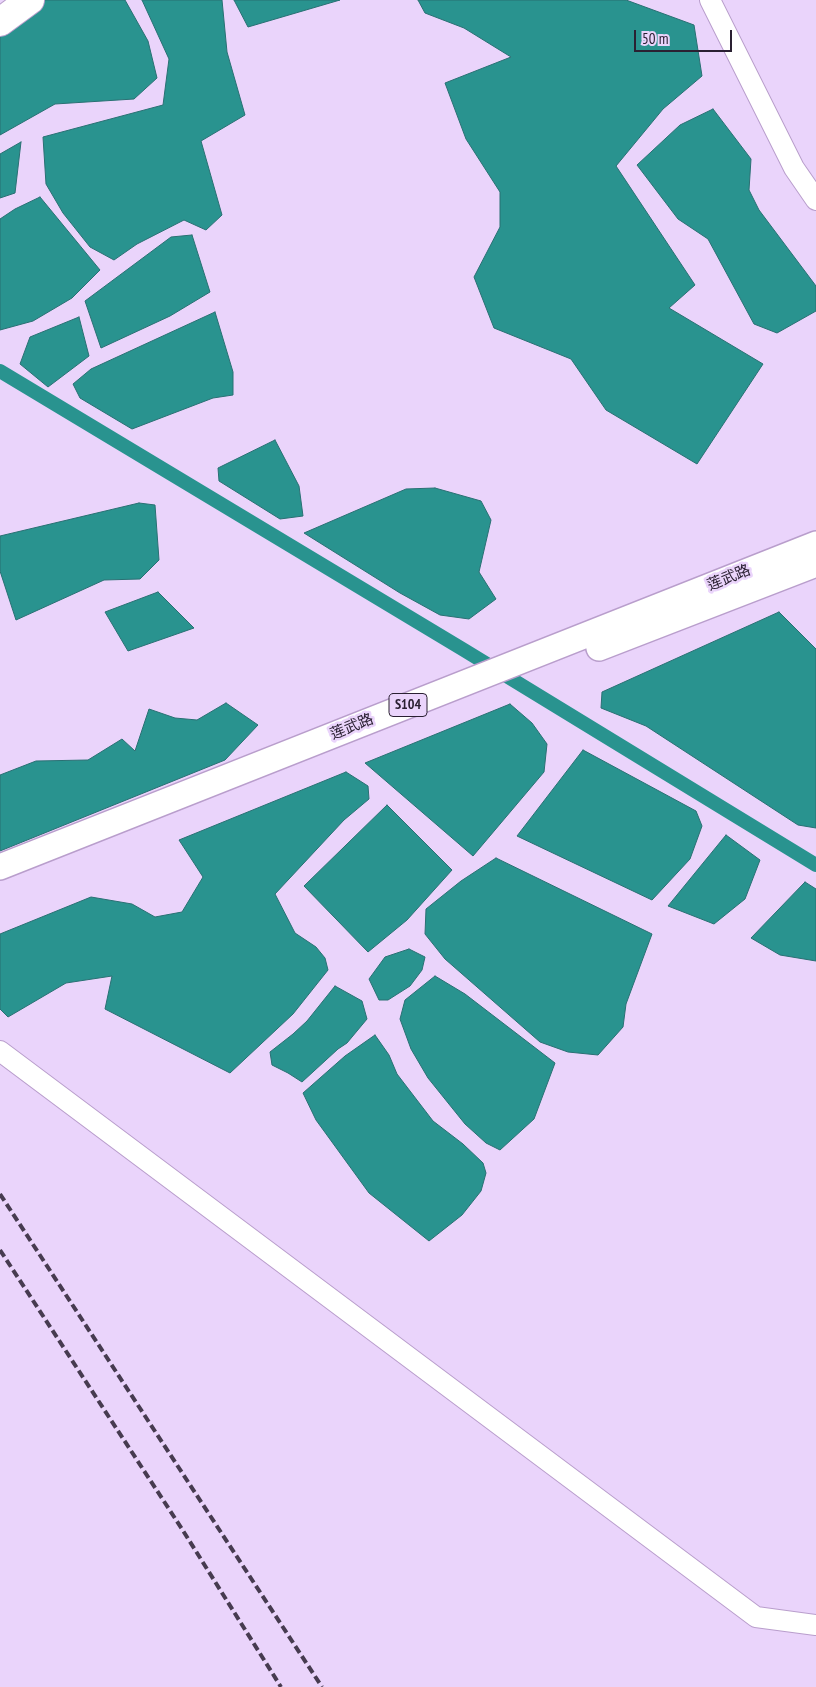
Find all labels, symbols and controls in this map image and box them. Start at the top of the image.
scale bar [636,20,734,52]
text: 50 m [642,29,668,48]
street label: 莲武路 [705,561,753,595]
road number: S104 [389,694,427,716]
street label: 莲武路 [328,710,376,744]

